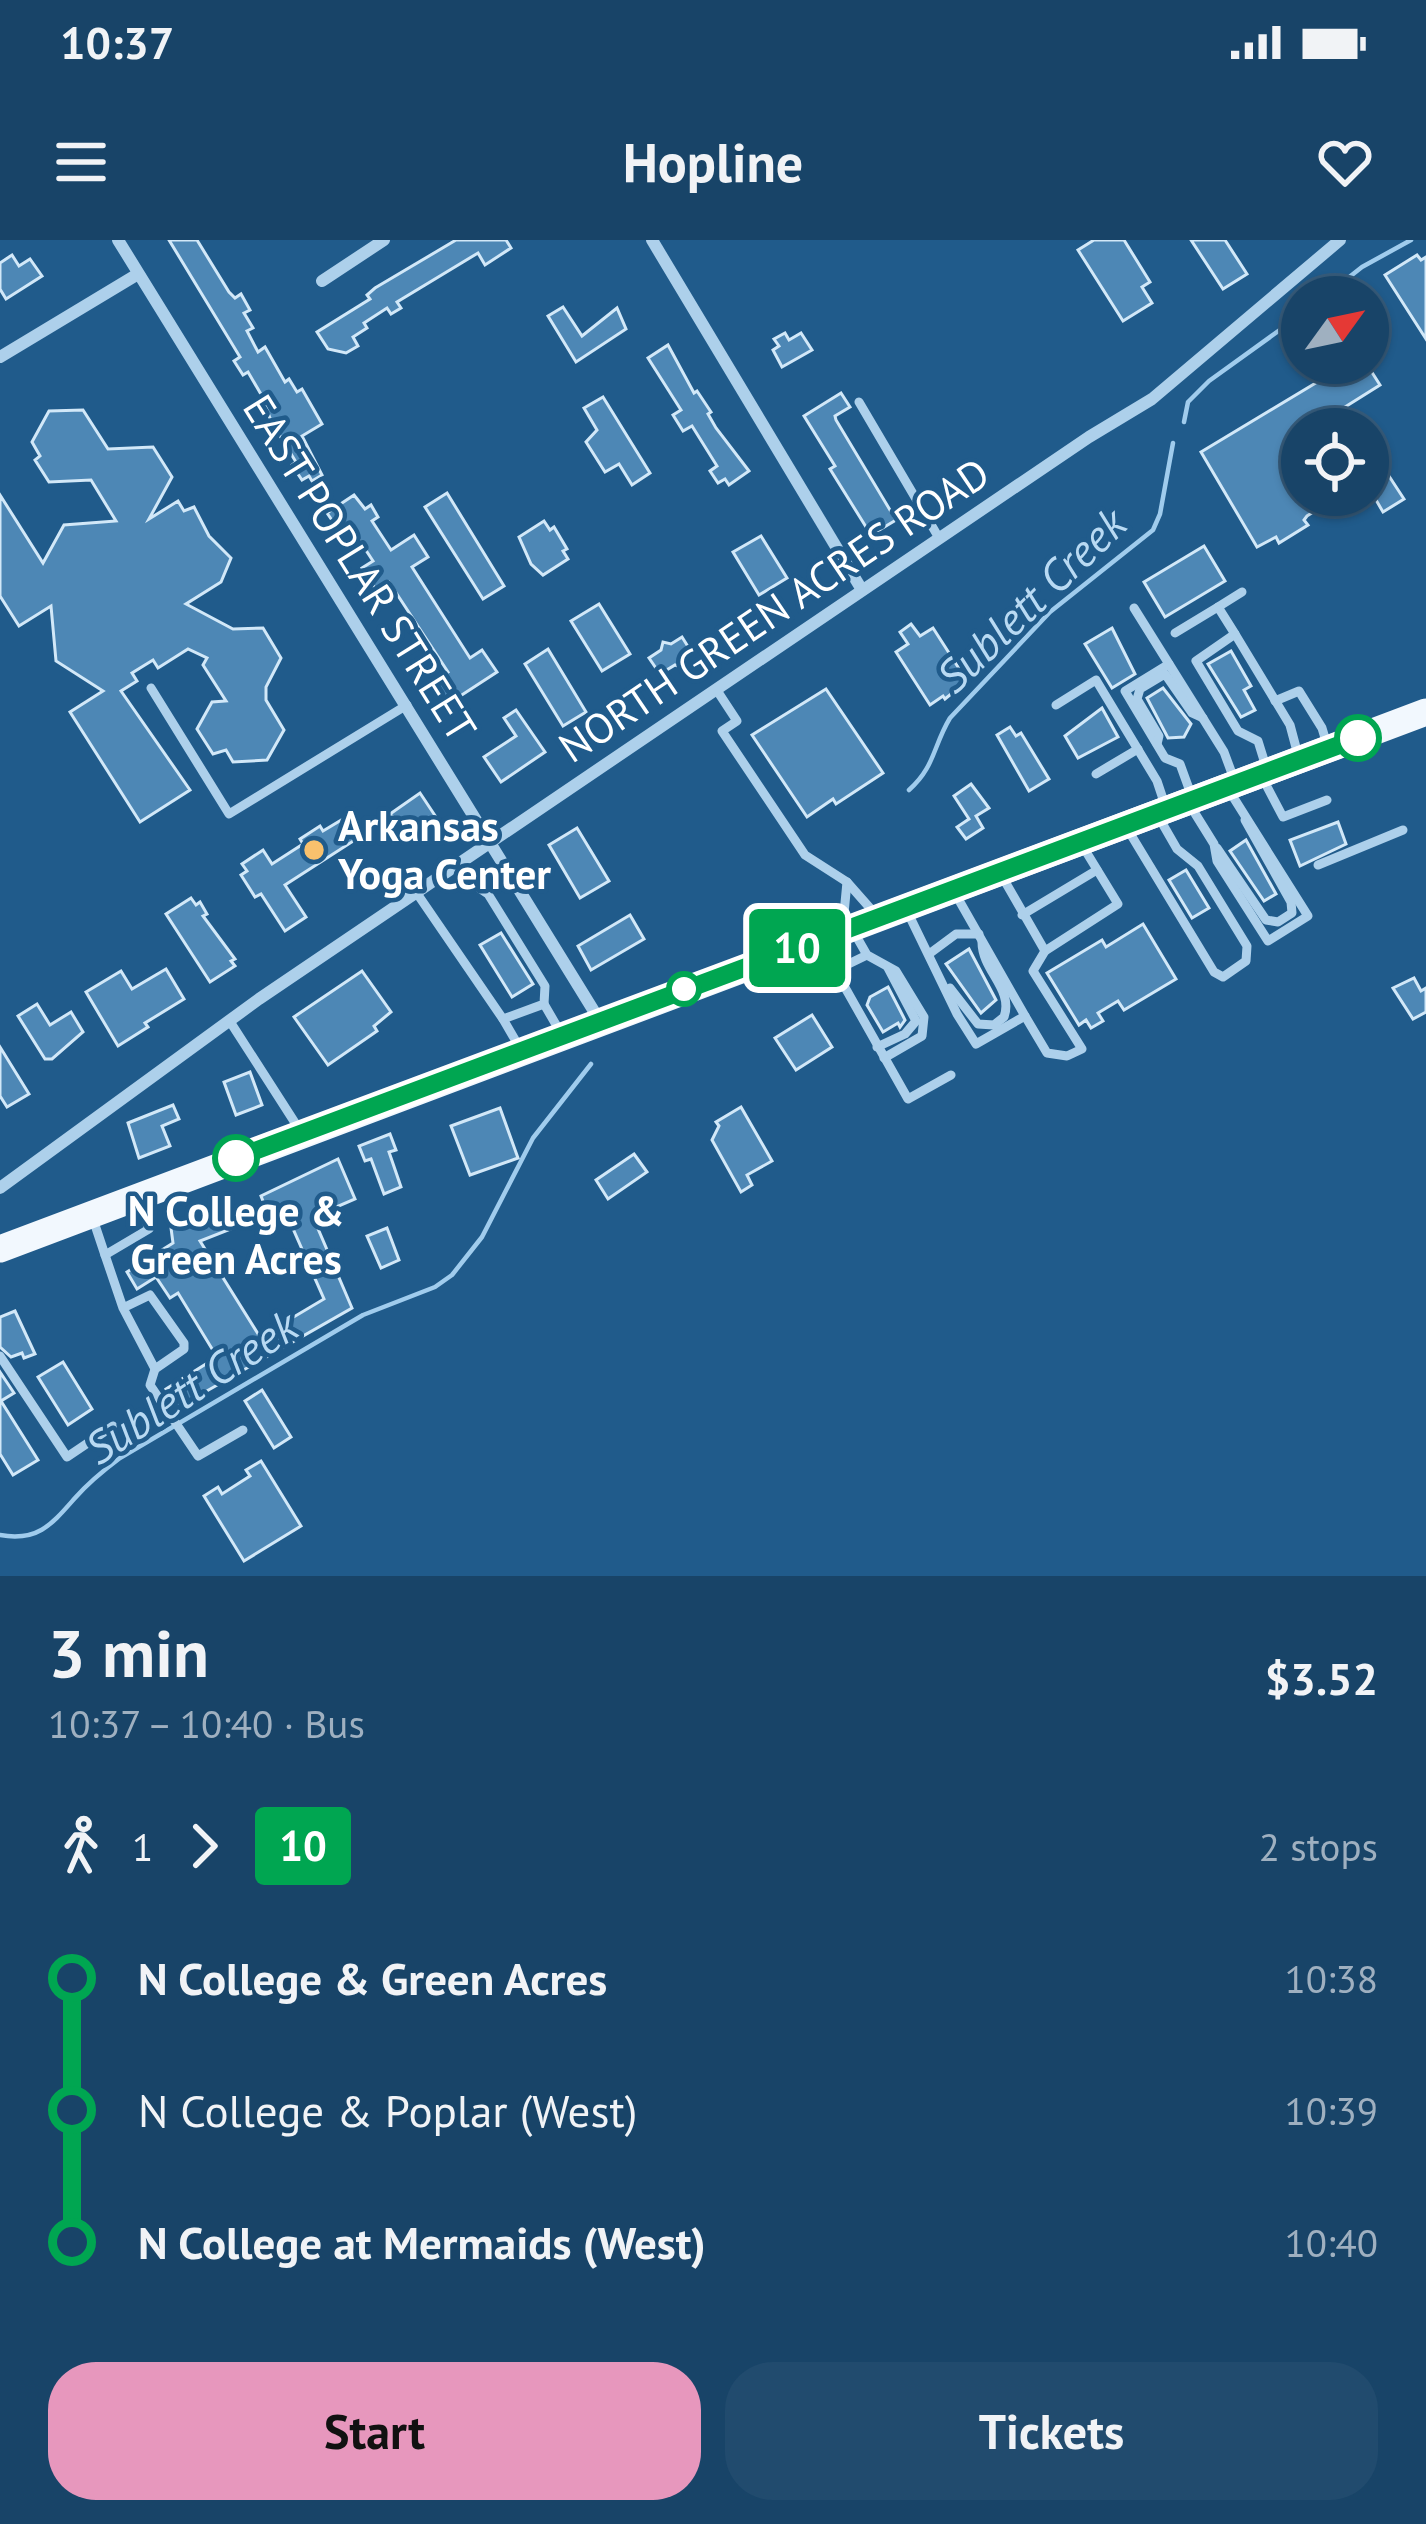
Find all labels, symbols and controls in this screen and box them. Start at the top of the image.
text: 10:37 [60,13,174,71]
text: Hopline [623,127,803,197]
icon: menu [48,129,114,195]
icon: heart [1312,129,1378,195]
north arrow [1281,276,1389,384]
map controls [1281,276,1389,516]
street label: EAST POPLAR STREET [231,384,489,751]
button: locate [1281,408,1389,516]
street label: NORTH GREEN ACRES ROAD [548,445,999,774]
water label: Sublett Creek [923,493,1139,704]
unlabelled marker [1336,716,1380,760]
place label: Arkansas Yoga Center [337,798,551,901]
marker: Arkansas Yoga Center [301,837,327,863]
line badge: 10 [743,909,851,987]
text: 10 [773,920,821,975]
unlabelled marker [668,973,700,1005]
marker: N College & Green Acres [214,1136,258,1180]
place label: N College & Green Acres [128,1183,344,1286]
water label: Sublett Creek [73,1295,309,1476]
text: 3 min [48,1610,209,1695]
text: $3.52 [1265,1649,1378,1707]
text: 10:37 – 10:40 · Bus [48,1698,365,1749]
icon: walk [48,1813,114,1879]
icon: forward [171,1813,237,1879]
text: 10 [279,1818,327,1873]
text: 1 [132,1821,153,1872]
text: 2 stops [1259,1821,1378,1872]
text: N College & Green Acres [138,1949,607,2007]
text: 10:38 [1284,1953,1378,2004]
text: N College & Poplar (West) [138,2081,637,2139]
text: 10:39 [1284,2085,1378,2136]
text: N College at Mermaids (West) [138,2213,706,2271]
text: 10:40 [1284,2217,1378,2268]
button: Start [48,2362,701,2500]
button: Tickets [725,2362,1378,2500]

